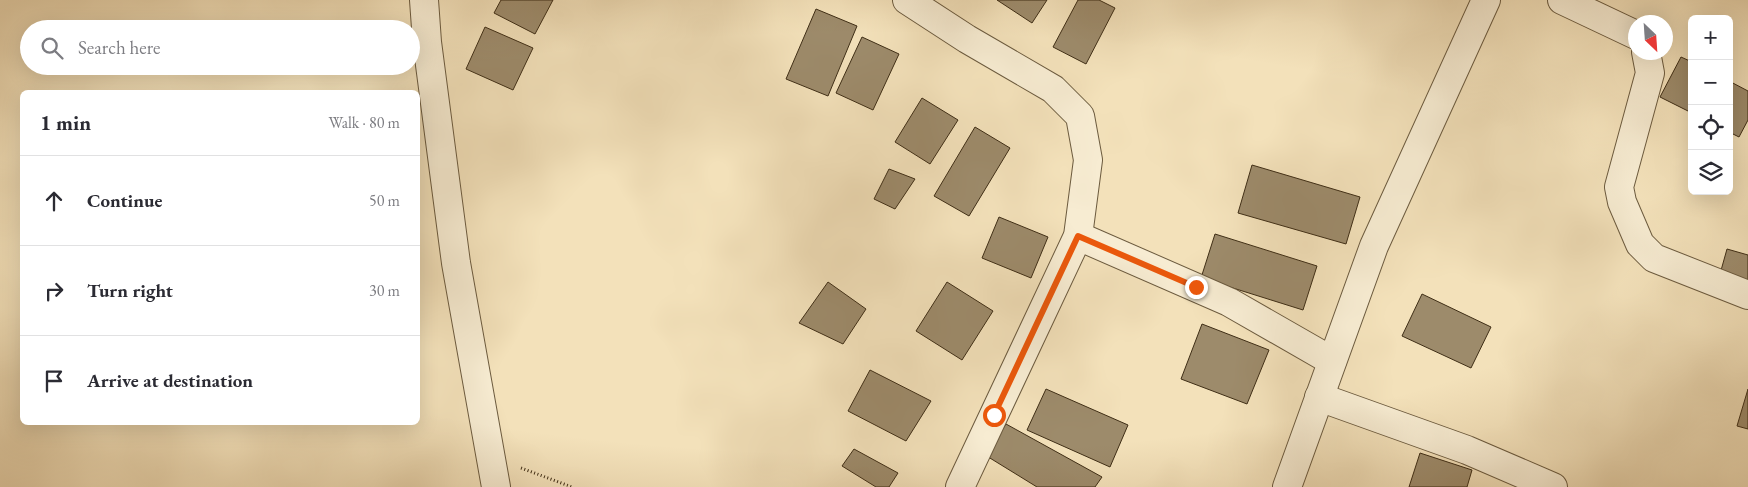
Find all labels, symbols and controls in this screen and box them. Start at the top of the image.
north arrow [1628,15,1673,60]
map controls [1688,15,1733,195]
button: + [1688,15,1733,60]
search box [20,20,420,75]
icon: search [38,34,66,62]
text: Search here [78,35,160,60]
button: − [1688,60,1733,105]
button: locate [1688,105,1733,150]
text: 1 min [40,109,91,136]
text: Walk · 80 m [329,112,400,133]
button: layers [1688,150,1733,195]
icon: ahead [40,187,68,215]
text: Continue [87,188,162,213]
text: 50 m [369,190,400,211]
route end [1185,276,1208,299]
icon: right [40,277,68,305]
text: Turn right [87,278,173,303]
text: 30 m [369,280,400,301]
icon: arrive [40,367,68,395]
text: Arrive at destination [87,368,253,393]
route start [983,404,1006,427]

